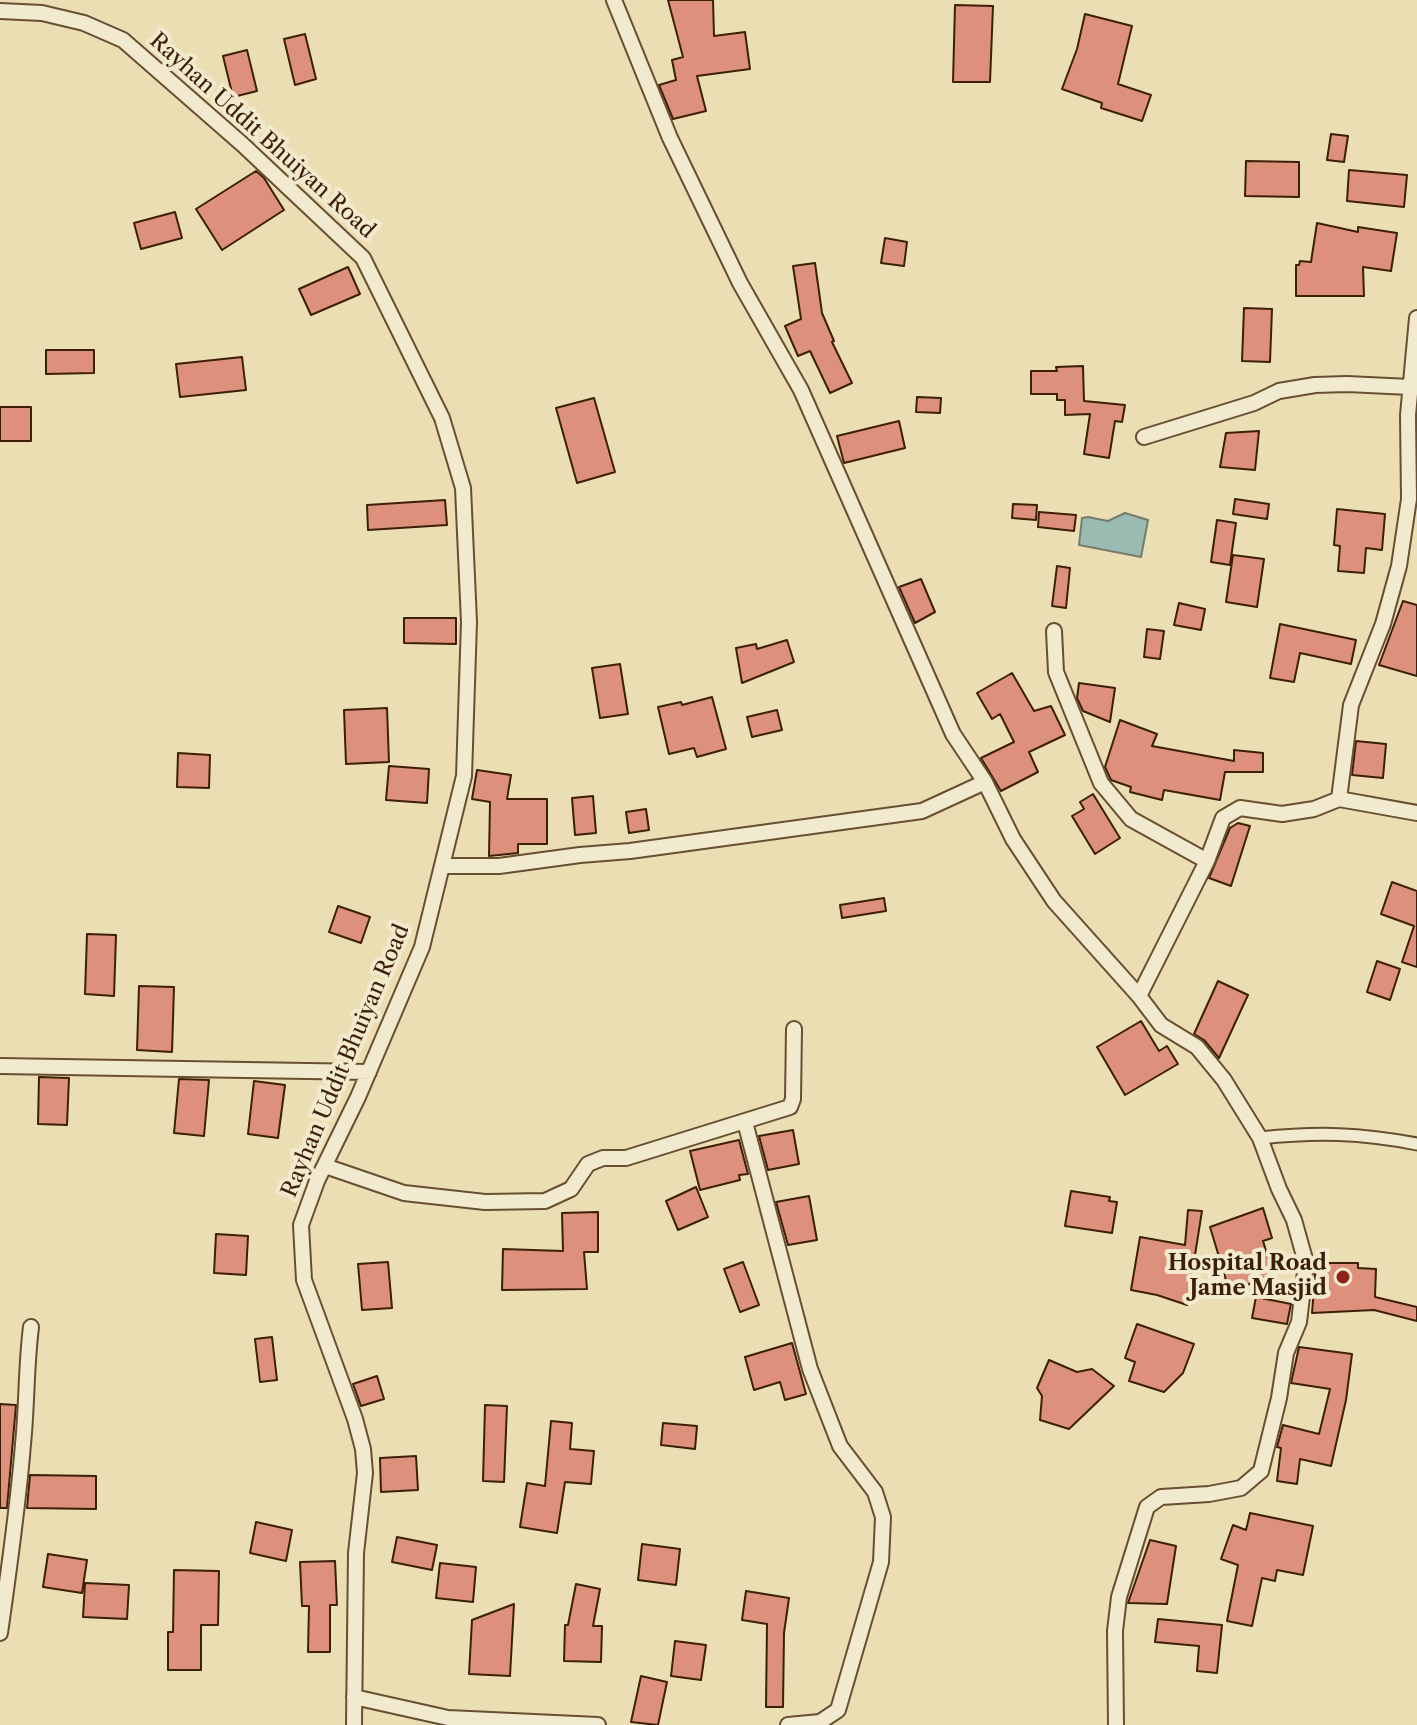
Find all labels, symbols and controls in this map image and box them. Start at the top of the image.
street label: Rayhan Uddit Bhuiyan Road [144,28,380,244]
street label: Rayhan Uddit Bhuiyan Road [276,920,416,1202]
place label: Hospital Road Jame Masjid [1168,1251,1327,1302]
marker: Hospital Road Jame Masjid [1334,1268,1352,1286]

